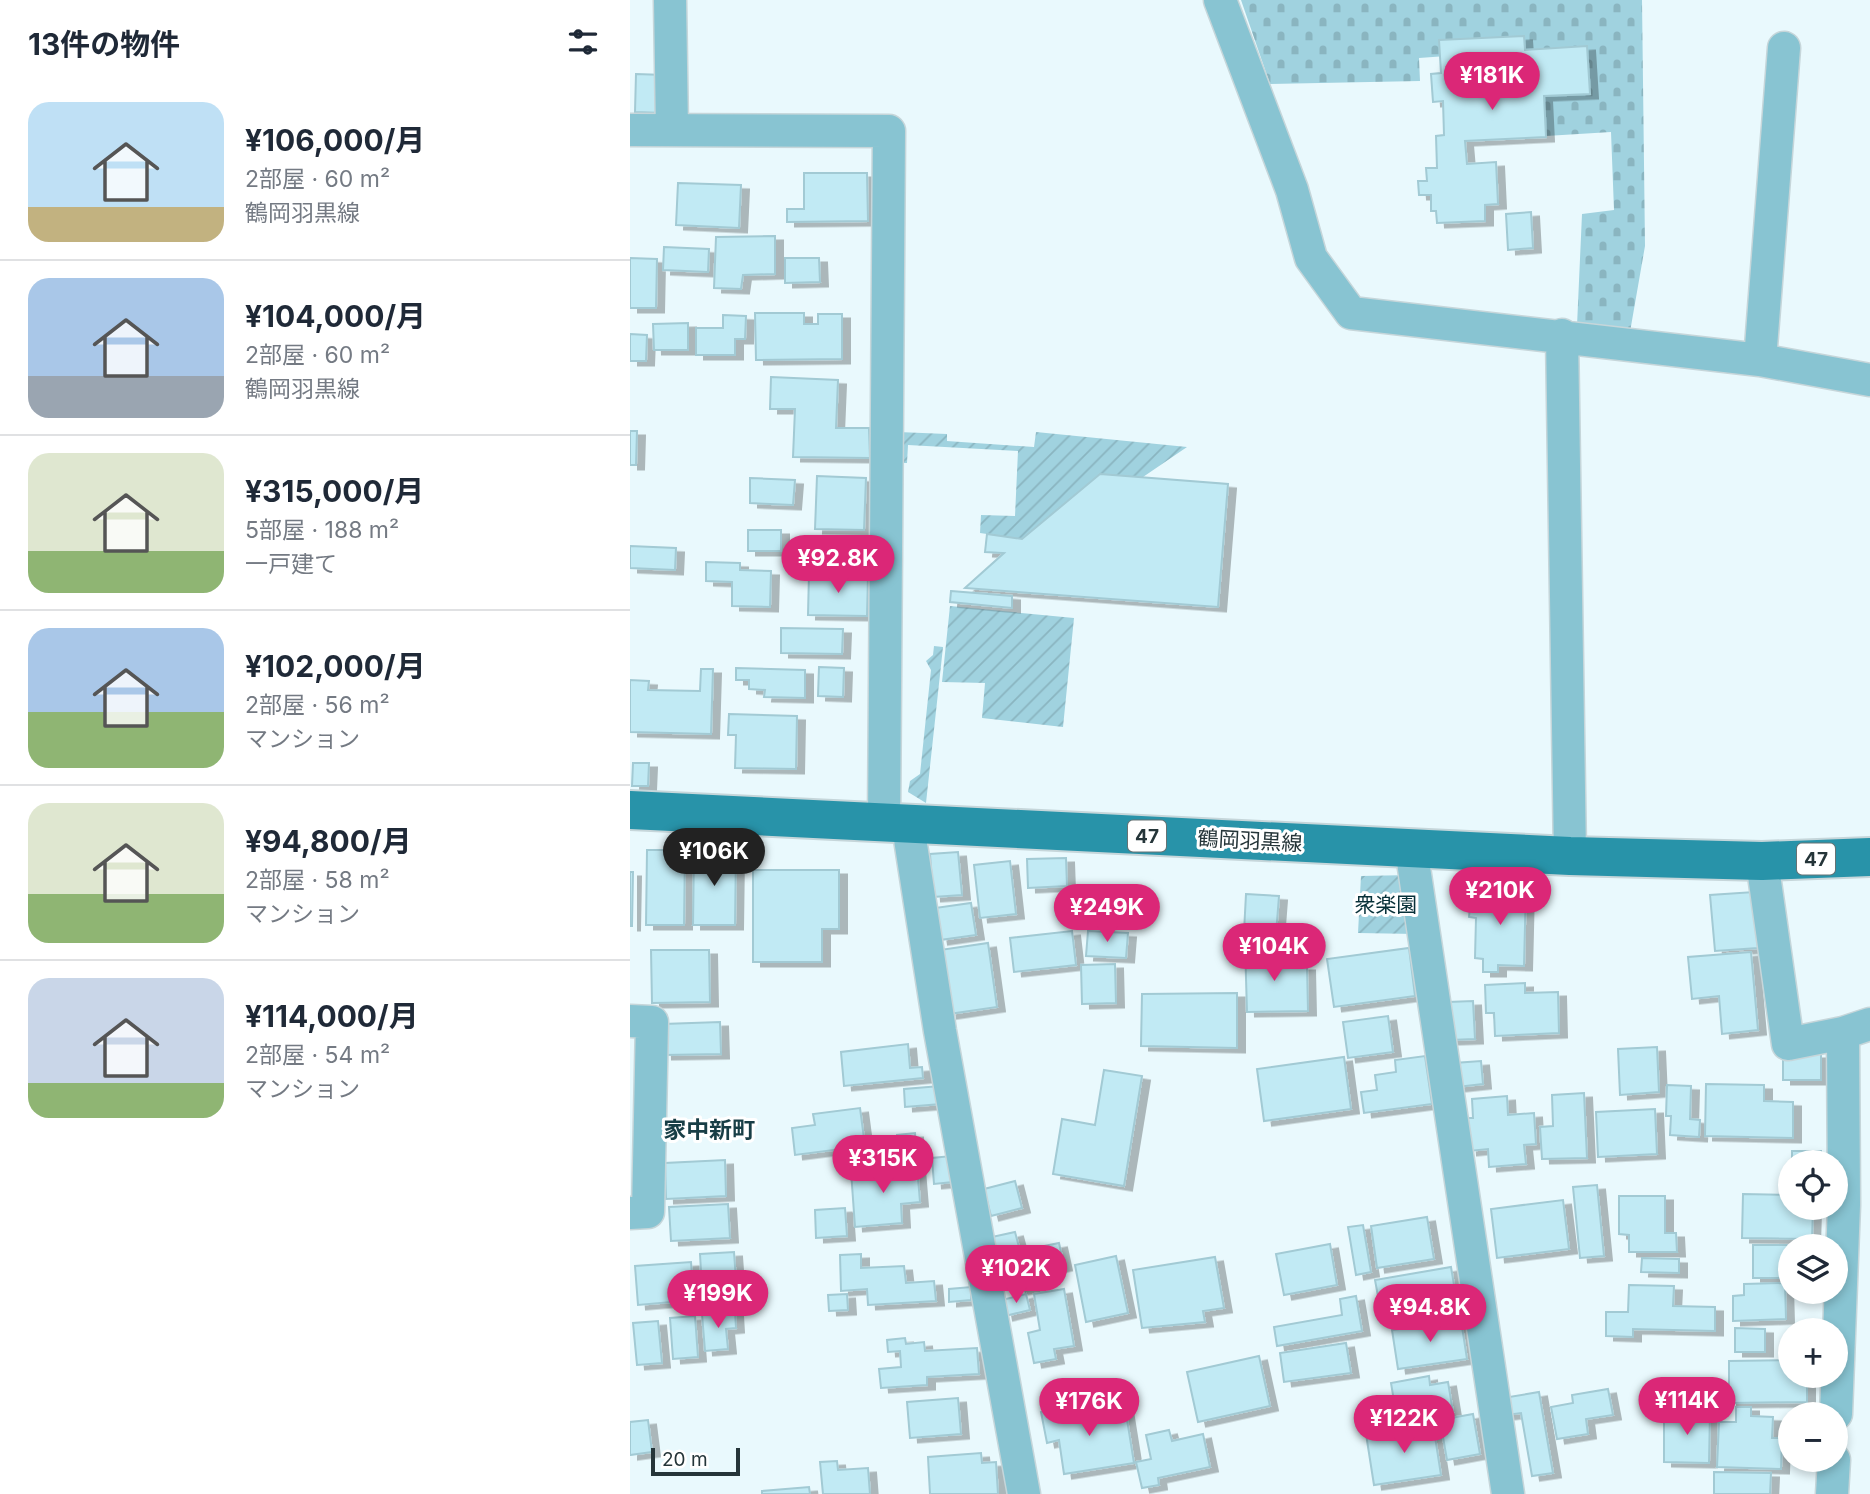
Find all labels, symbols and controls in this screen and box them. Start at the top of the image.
icon: filters [564,23,602,61]
text: 13件の物件 [28,26,180,62]
pin: ¥181K [1443,52,1541,112]
text: ¥181K [1460,61,1524,89]
text: ¥106,000/月 [245,122,425,158]
icon: home [84,130,168,214]
text: 2部屋 · 60 m² [245,165,390,193]
text: 鶴岡羽黒線 [245,199,360,227]
text: ¥104,000/月 [245,298,426,334]
icon: home [84,306,168,390]
text: 2部屋 · 60 m² [245,341,390,369]
text: 鶴岡羽黒線 [245,375,360,403]
text: ¥315,000/月 [245,473,424,509]
icon: home [84,481,168,565]
text: 5部屋 · 188 m² [245,516,399,544]
pin: ¥92.8K [781,536,895,595]
text: ¥92.8K [797,544,879,572]
text: 一戸建て [245,550,337,578]
text: ¥102,000/月 [245,648,426,684]
icon: home [84,656,168,740]
text: 2部屋 · 56 m² [245,691,390,719]
text: マンション [245,725,360,753]
road number: 47 [1128,820,1166,852]
text: ¥94,800/月 [245,823,412,859]
street label: 鶴岡羽黒線 [1197,825,1303,856]
pin: ¥106K [665,828,763,888]
icon: home [84,831,168,915]
text: ¥106K [679,837,749,865]
road number: 47 [1797,844,1835,874]
text: 2部屋 · 58 m² [245,866,390,894]
pin: ¥210K [1451,867,1549,927]
text: ¥210K [1465,876,1535,904]
pin: ¥249K [1058,884,1156,944]
park label: 衆楽園 [1355,892,1418,917]
text: ¥249K [1070,893,1144,921]
text: マンション [245,900,360,928]
pin: ¥104K [1225,923,1323,983]
text: ¥104K [1239,932,1309,960]
text: ¥114,000/月 [245,998,419,1034]
icon: home [84,1006,168,1090]
text: 2部屋 · 54 m² [245,1041,390,1069]
text: マンション [245,1075,360,1103]
district label: 家中新町 [663,1116,755,1144]
pin: ¥315K [834,1136,932,1195]
text: ¥315K [848,1144,918,1172]
map controls [1778,1150,1848,1472]
button: locate [1778,1150,1848,1220]
button: layers [1778,1234,1848,1304]
pin: ¥102K [967,1246,1065,1305]
text: ¥102K [981,1254,1051,1282]
pin: ¥199K [669,1270,767,1330]
text: ¥199K [683,1279,753,1307]
pin: ¥94.8K [1373,1284,1487,1344]
text: ¥94.8K [1389,1293,1471,1321]
button: + [1778,1318,1848,1388]
pin: ¥176K [1040,1378,1138,1438]
pin: ¥114K [1638,1378,1736,1437]
text: ¥114K [1654,1386,1720,1414]
text: ¥176K [1055,1387,1123,1415]
pin: ¥122K [1355,1396,1453,1455]
button: − [1778,1402,1848,1472]
text: ¥122K [1370,1404,1438,1432]
scale bar [651,1445,740,1477]
text: 20 m [662,1448,708,1471]

